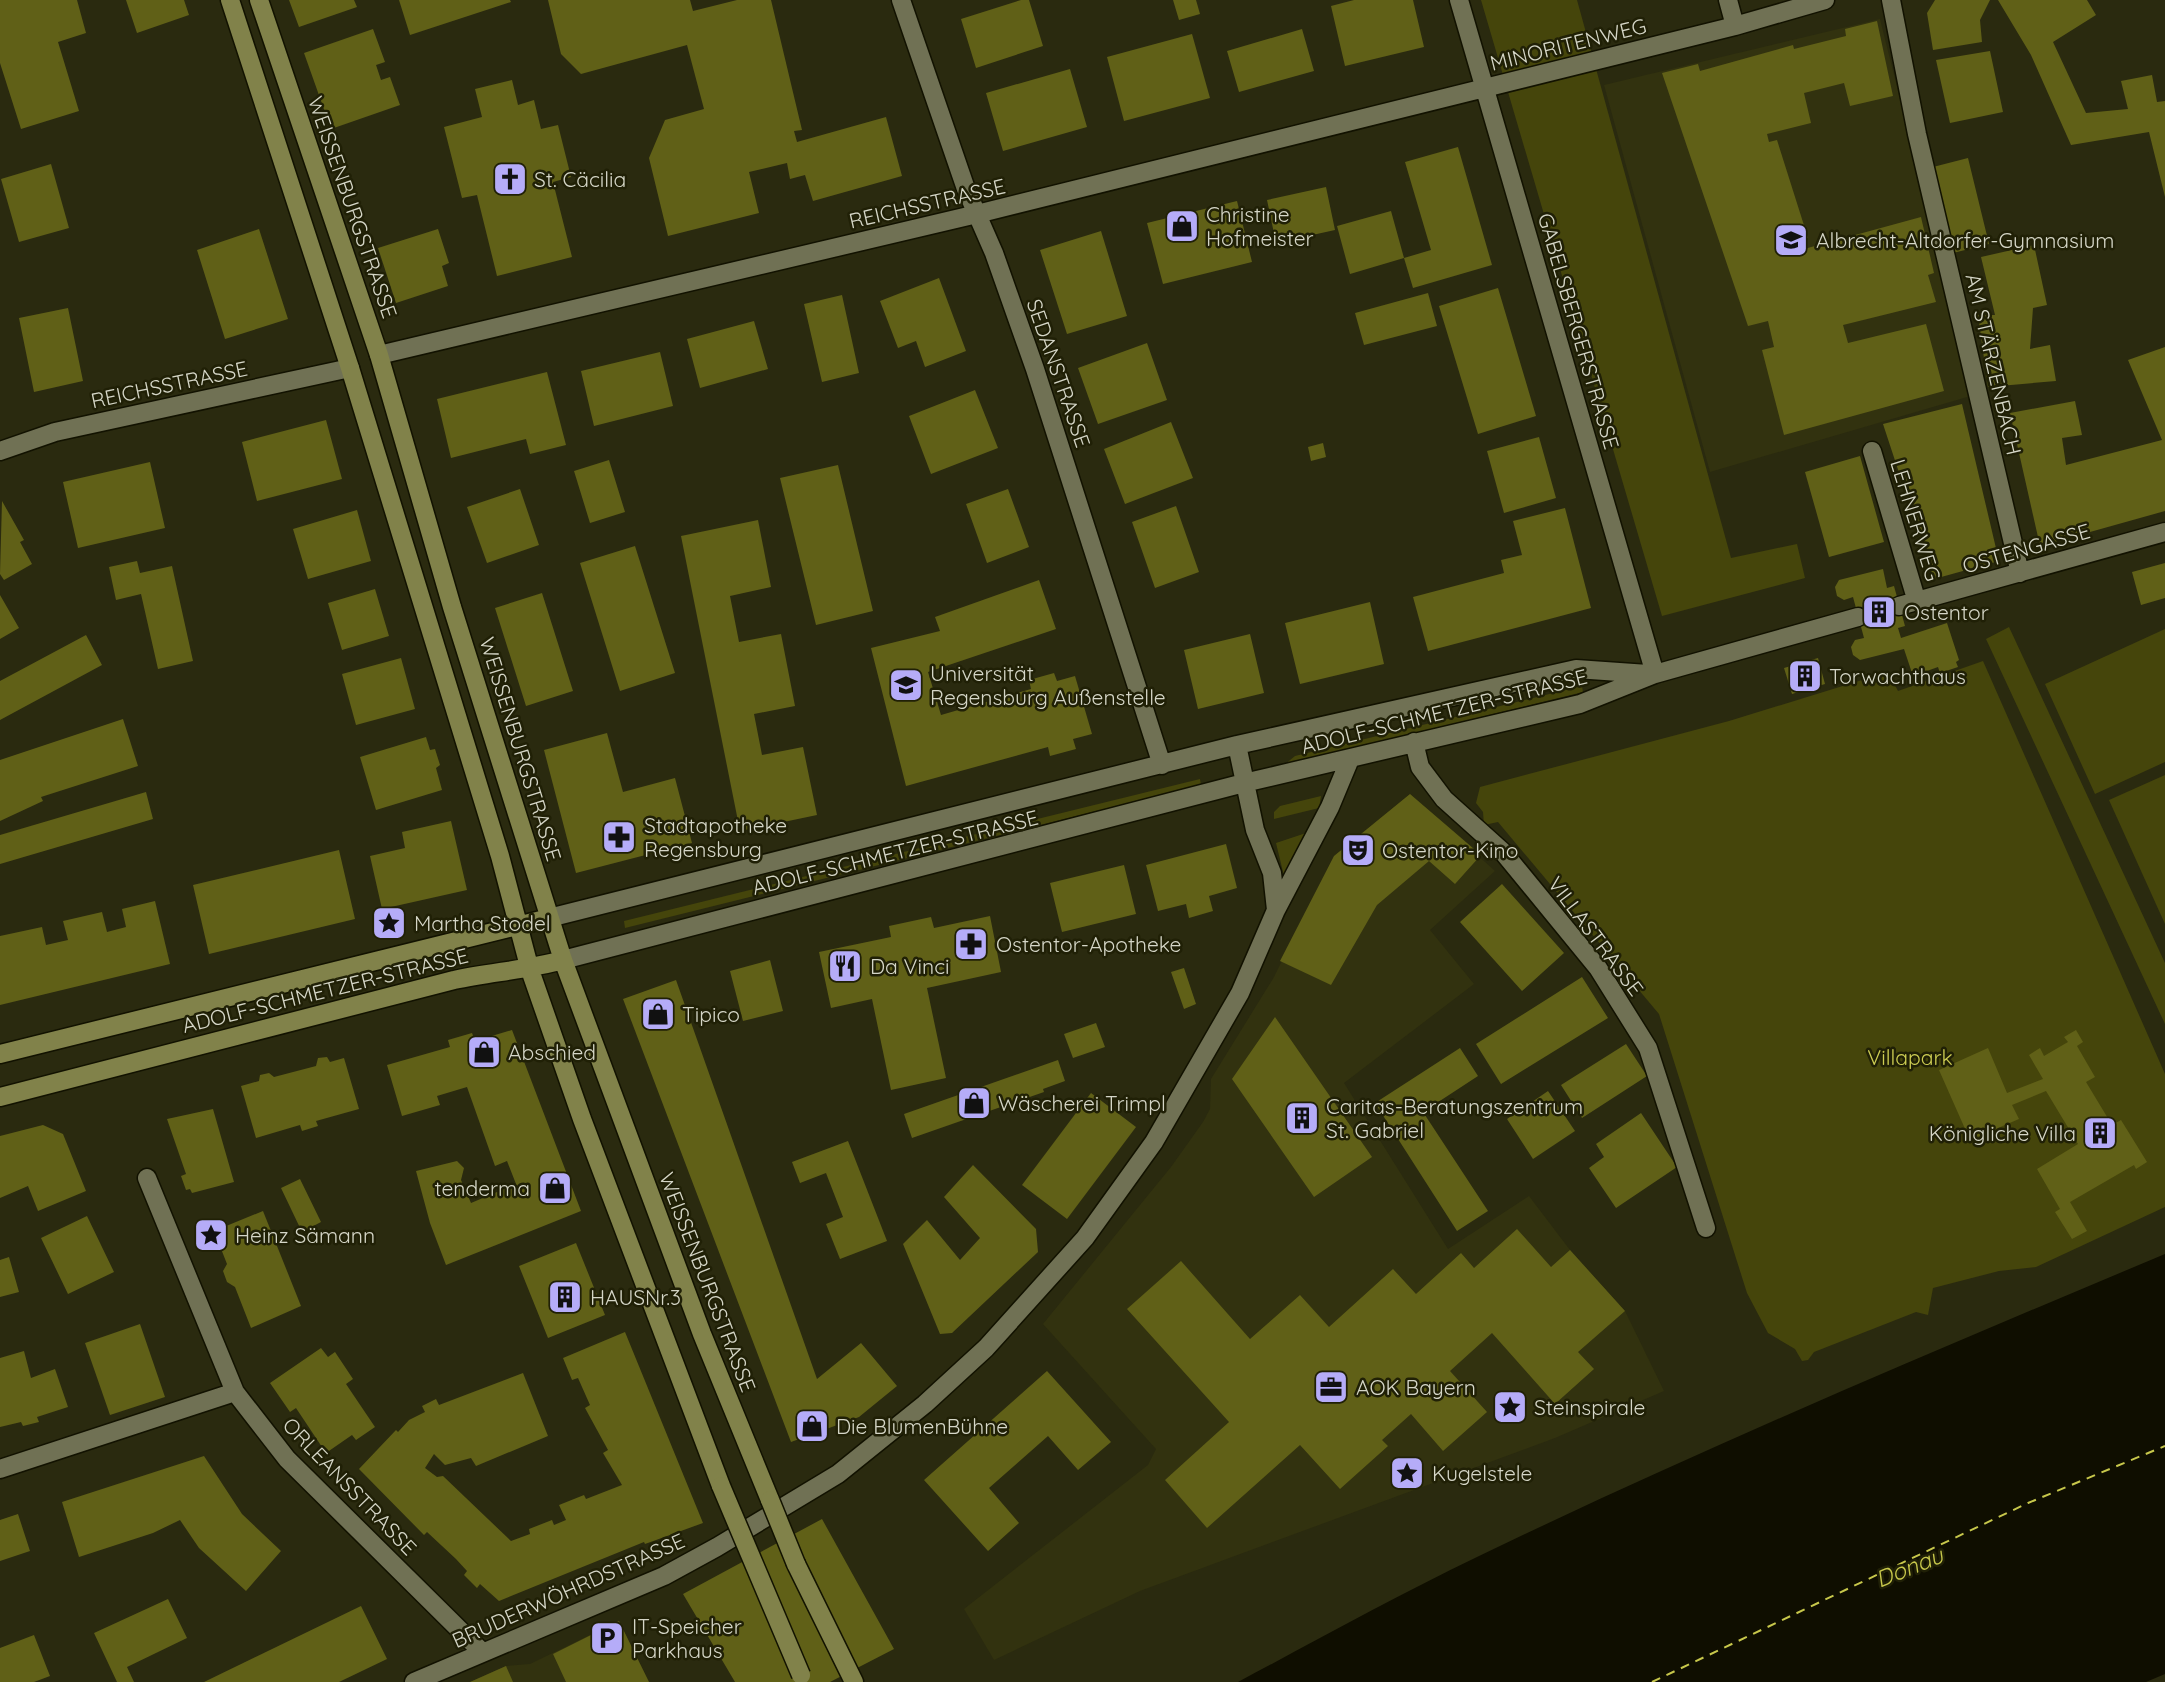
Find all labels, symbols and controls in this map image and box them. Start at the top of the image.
street label: MINORITENWEG [1487,12,1649,76]
street label: WEISSENBURGSTRASSE [303,93,403,321]
church icon: St. Cäcilia [491,160,529,198]
place label: St. Cäcilia [534,166,626,192]
street label: REICHSSTRASSE [846,172,1008,234]
place label: Christine Hofmeister [1206,201,1314,251]
shop icon: Christine Hofmeister [1163,207,1201,245]
street label: GABELSBERGERSTRASSE [1533,210,1625,452]
school or university icon: Albrecht-Altdorfer-Gymnasium [1772,221,1810,259]
place label: Albrecht-Altdorfer-Gymnasium [1816,227,2115,253]
street label: AM STÄRZENBACH [1960,271,2028,457]
street label: SEDANSTRASSE [1021,295,1097,451]
street label: REICHSSTRASSE [88,355,250,413]
street label: LEHNERWEG [1885,456,1947,584]
street label: OSTENGASSE [1959,517,2093,579]
building icon: Ostentor [1860,593,1898,631]
place label: Ostentor [1904,599,1989,625]
street label: WEISSENBURGSTRASSE [474,634,568,864]
building icon: Torwachthaus [1786,657,1824,695]
place label: Universität Regensburg Außenstelle [930,660,1166,710]
street label: ADOLF-SCHMETZER-STRASSE [1298,663,1590,759]
place label: Torwachthaus [1829,663,1966,689]
school or university icon: Universität Regensburg Außenstelle [887,666,925,704]
street label: ADOLF-SCHMETZER-STRASSE [749,804,1041,900]
place label: Stadtapotheke Regensburg [644,812,787,862]
pharmacy icon: Stadtapotheke Regensburg [600,818,638,856]
theatre icon: Ostentor-Kino [1339,831,1377,869]
place label: Ostentor-Kino [1382,837,1518,863]
street label: VILLASTRASSE [1543,871,1649,1001]
place icon: Martha Stodel [370,904,408,942]
place label: Martha Stodel [414,910,551,936]
pharmacy icon: Ostentor-Apotheke [952,925,990,963]
place label: Ostentor-Apotheke [996,931,1181,957]
street label: ADOLF-SCHMETZER-STRASSE [179,942,471,1038]
restaurant icon: Da Vinci [826,947,864,985]
place label: Da Vinci [870,953,950,979]
shop icon: Tipico [639,995,677,1033]
place label: Tipico [682,1001,740,1027]
shop icon: Abschied [465,1033,503,1071]
place label: Abschied [508,1039,596,1065]
park label: Villapark [1867,1044,1953,1070]
shop icon: Wäscherei Trimpl [955,1084,993,1122]
place label: Wäscherei Trimpl [998,1090,1166,1116]
place label: Caritas-Beratungszentrum St. Gabriel [1326,1093,1583,1143]
building icon: Caritas-Beratungszentrum St. Gabriel [1283,1099,1321,1137]
building icon: Königliche Villa [2081,1114,2119,1152]
place label: Königliche Villa [1929,1120,2076,1146]
shop icon: tenderma [536,1169,574,1207]
street label: WEISSENBURGSTRASSE [654,1169,762,1395]
place label: tenderma [434,1175,530,1201]
place icon: Heinz Sämann [192,1216,230,1254]
place label: Heinz Sämann [235,1222,375,1248]
building icon: HAUSNr.3 [546,1278,584,1316]
place label: HAUSNr.3 [590,1284,681,1310]
office icon: AOK Bayern [1312,1368,1350,1406]
place label: AOK Bayern [1356,1374,1476,1400]
place icon: Steinspirale [1491,1388,1529,1426]
place label: Steinspirale [1534,1394,1645,1420]
shop icon: Die BlumenBühne [793,1407,831,1445]
street label: ORLEANSSTRASSE [278,1412,422,1560]
place label: Die BlumenBühne [836,1413,1008,1439]
place icon: Kugelstele [1388,1454,1426,1492]
place label: Kugelstele [1432,1460,1532,1486]
street label: BRUDERWÖHRDSTRASSE [448,1527,688,1653]
water label: Donau [1871,1540,1949,1594]
place label: IT-Speicher Parkhaus [632,1613,742,1663]
parking icon: IT-Speicher Parkhaus [588,1619,626,1657]

